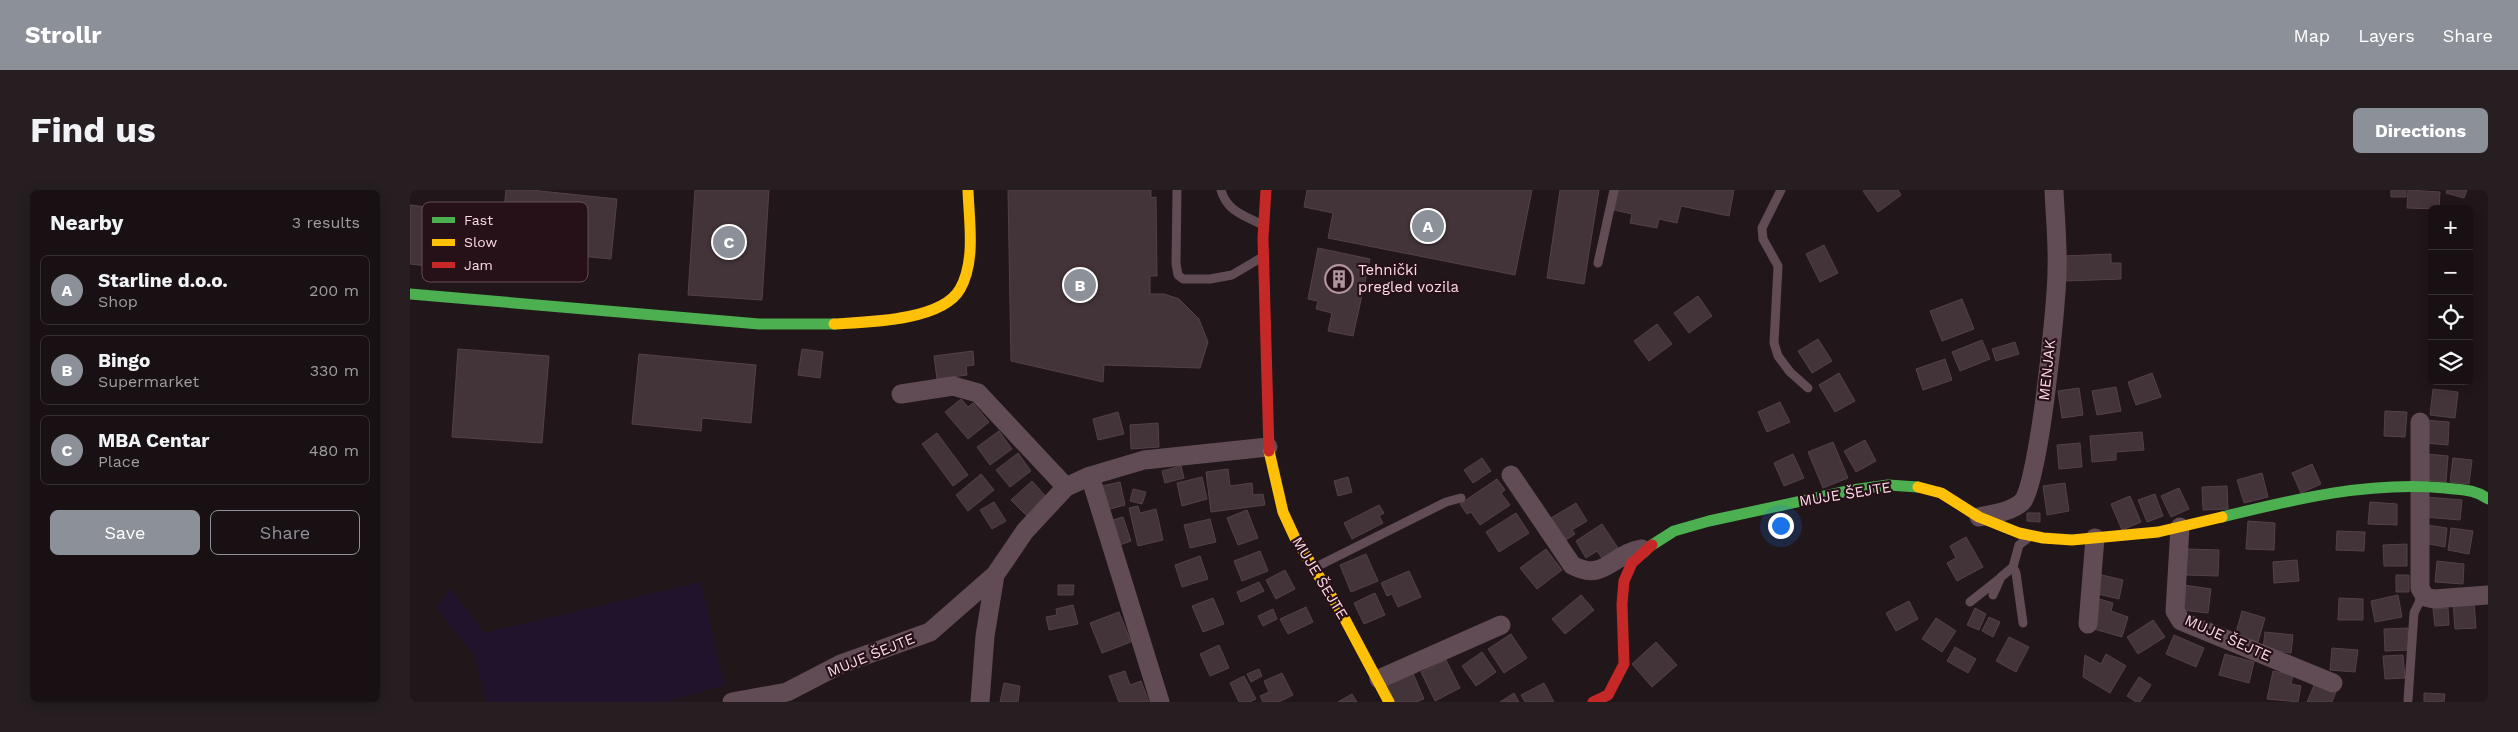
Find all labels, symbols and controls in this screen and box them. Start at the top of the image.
text: Strollr [25,21,102,49]
text: Map [2293,25,2330,46]
text: Layers [2358,25,2415,46]
text: Share [2443,25,2493,46]
button: Directions [2353,108,2488,153]
text: Find us [30,109,156,151]
legend [422,202,588,282]
map controls [2428,205,2473,385]
button: + [2428,205,2473,250]
pin: A [1412,207,1444,245]
text: Nearby [50,210,123,235]
text: Fast [464,212,493,228]
text: 3 results [292,213,360,232]
pin: C [713,223,745,261]
text: Slow [464,234,497,250]
button: − [2428,250,2473,295]
text: Jam [464,257,493,273]
place label: Tehnički pregled vozila [1358,261,1460,296]
building icon: Tehnički pregled vozila [1324,264,1354,294]
pin: B [1064,266,1096,304]
text: Starline d.o.o. [98,269,228,292]
text: A [62,281,72,300]
text: 200 m [309,281,359,300]
text: Shop [98,292,138,311]
button: locate [2428,295,2473,340]
street label: MENJAK [2035,338,2059,401]
button: layers [2428,340,2473,385]
text: Bingo [98,349,150,372]
text: B [62,361,72,380]
text: 330 m [310,361,359,380]
text: Supermarket [98,372,199,391]
text: MBA Centar [98,429,209,452]
text: C [62,441,72,460]
text: 480 m [309,441,359,460]
text: Place [98,452,140,471]
street label: MUJE ŠEJTE [1798,477,1892,510]
button: Save [50,510,200,555]
button: Share [210,510,360,555]
your location [1768,513,1794,539]
street label: MUJE ŠEJTE [1288,533,1352,622]
street label: MUJE ŠEJTE [2182,610,2274,665]
street label: MUJE ŠEJTE [824,628,917,681]

